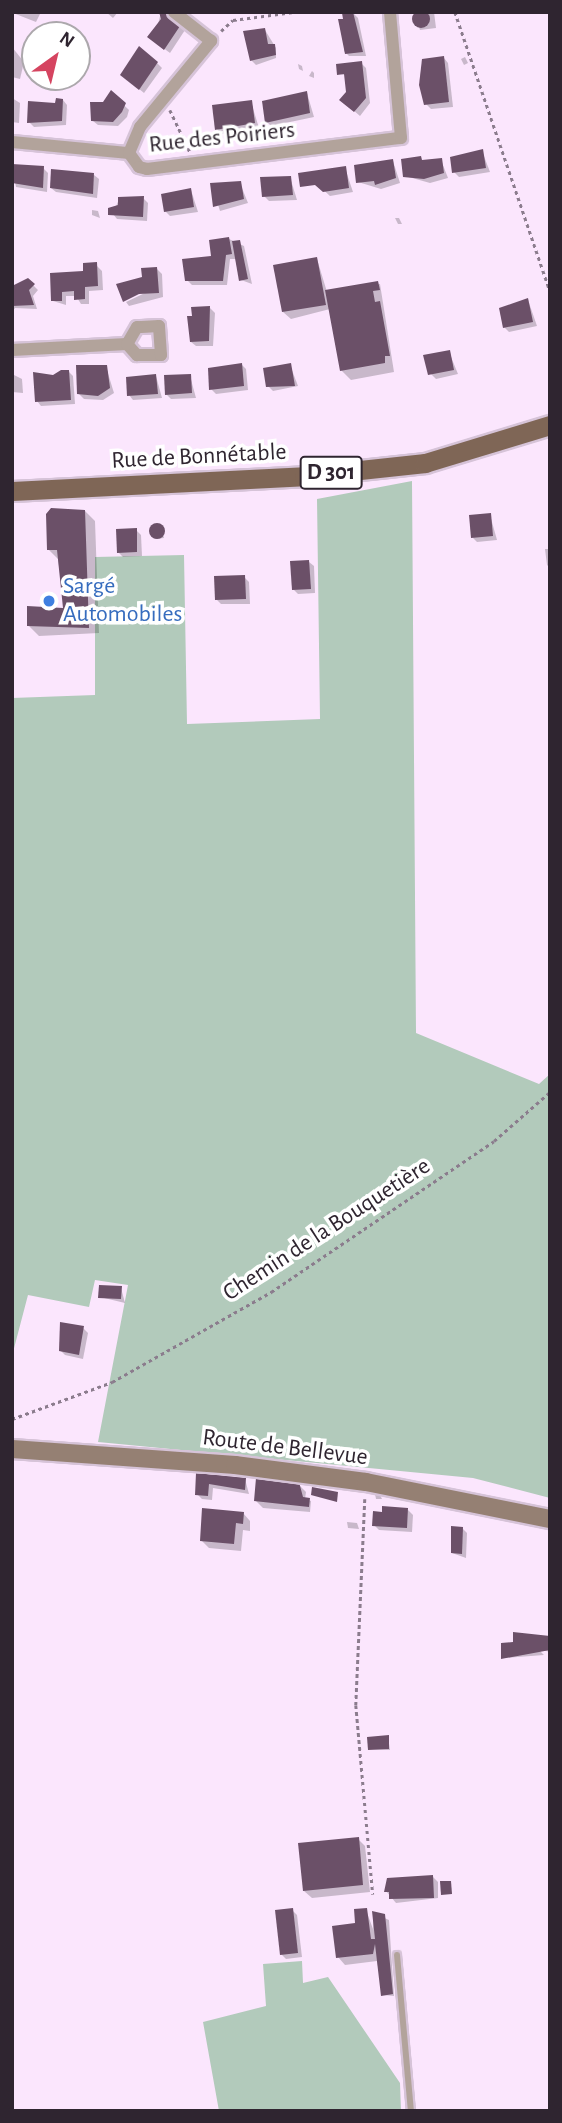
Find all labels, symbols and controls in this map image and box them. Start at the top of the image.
north arrow [21,21,91,91]
text: N [56,28,78,51]
street label: Rue des Poiriers [148,116,296,160]
street label: Rue de Bonnétable [111,438,287,476]
road number: D 301 [300,453,362,492]
place label: Sargé Automobiles [63,573,182,629]
marker: Sargé Automobiles [41,593,57,609]
street label: Chemin de la Bouquetière [218,1152,436,1308]
street label: Route de Bellevue [201,1424,369,1472]

